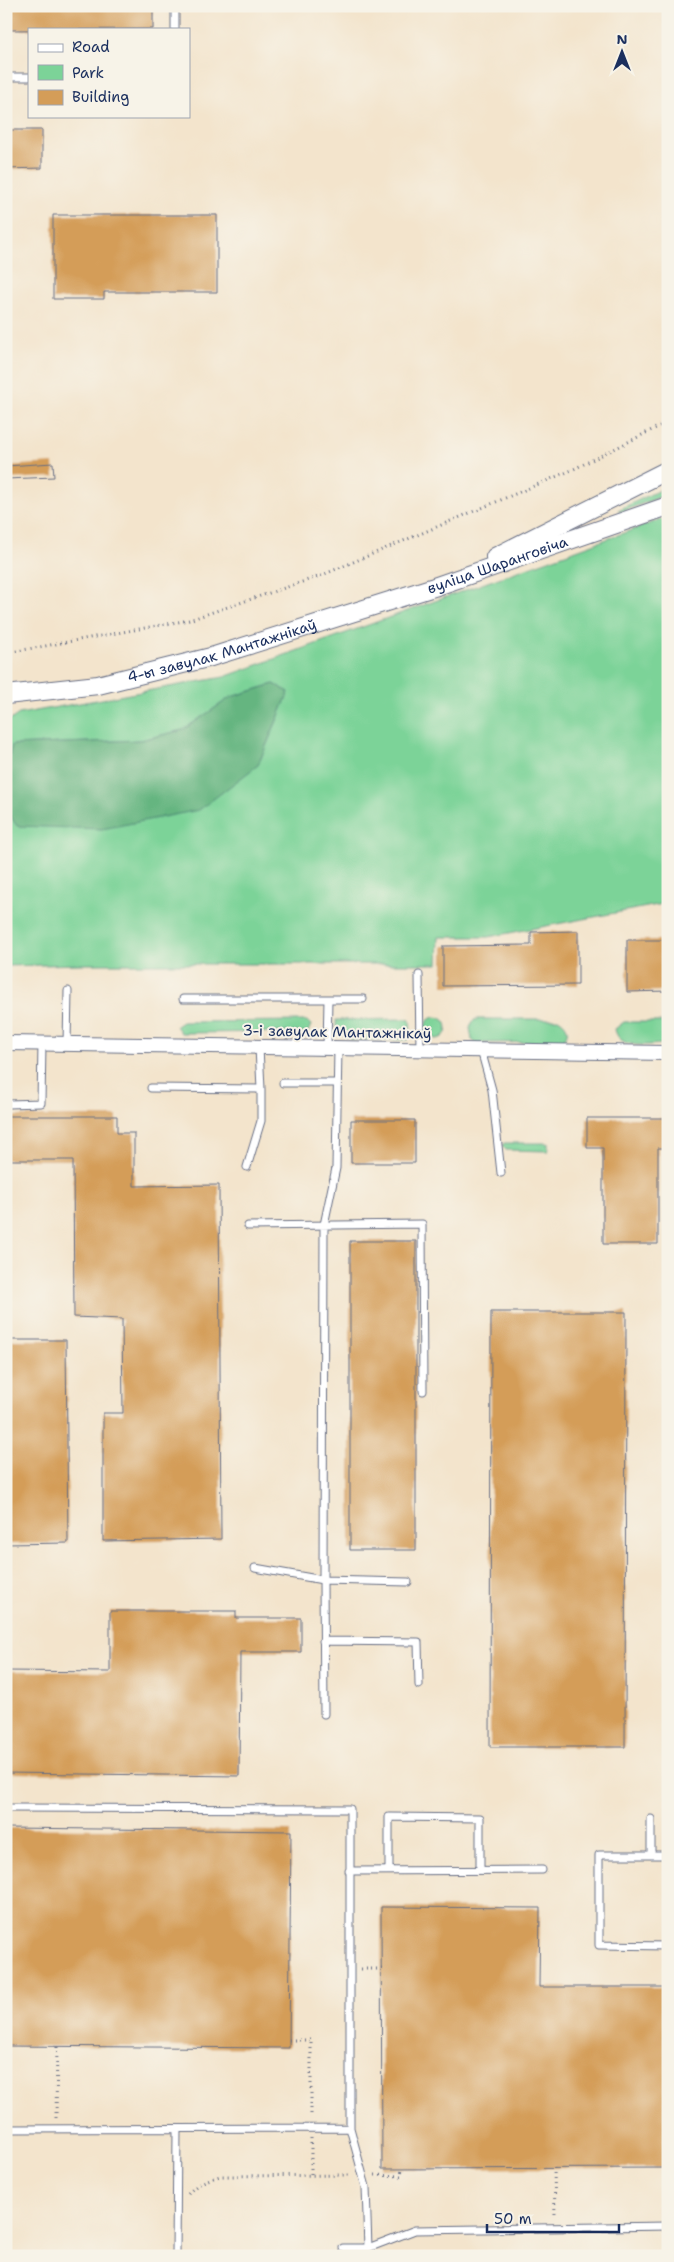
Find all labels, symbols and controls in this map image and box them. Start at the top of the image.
legend [28,28,190,118]
north arrow [596,28,646,78]
text: N [616,30,628,48]
text: Road [72,37,110,57]
text: Park [72,63,104,83]
text: Building [72,87,129,107]
street label: вуліца Шаранговіча [425,531,571,598]
street label: 4-ы завулак Мантажнікаў [125,614,319,687]
street label: 3-і завулак Мантажнікаў [242,1020,432,1044]
scale bar [487,2202,619,2234]
text: 50 m [494,2209,532,2229]

